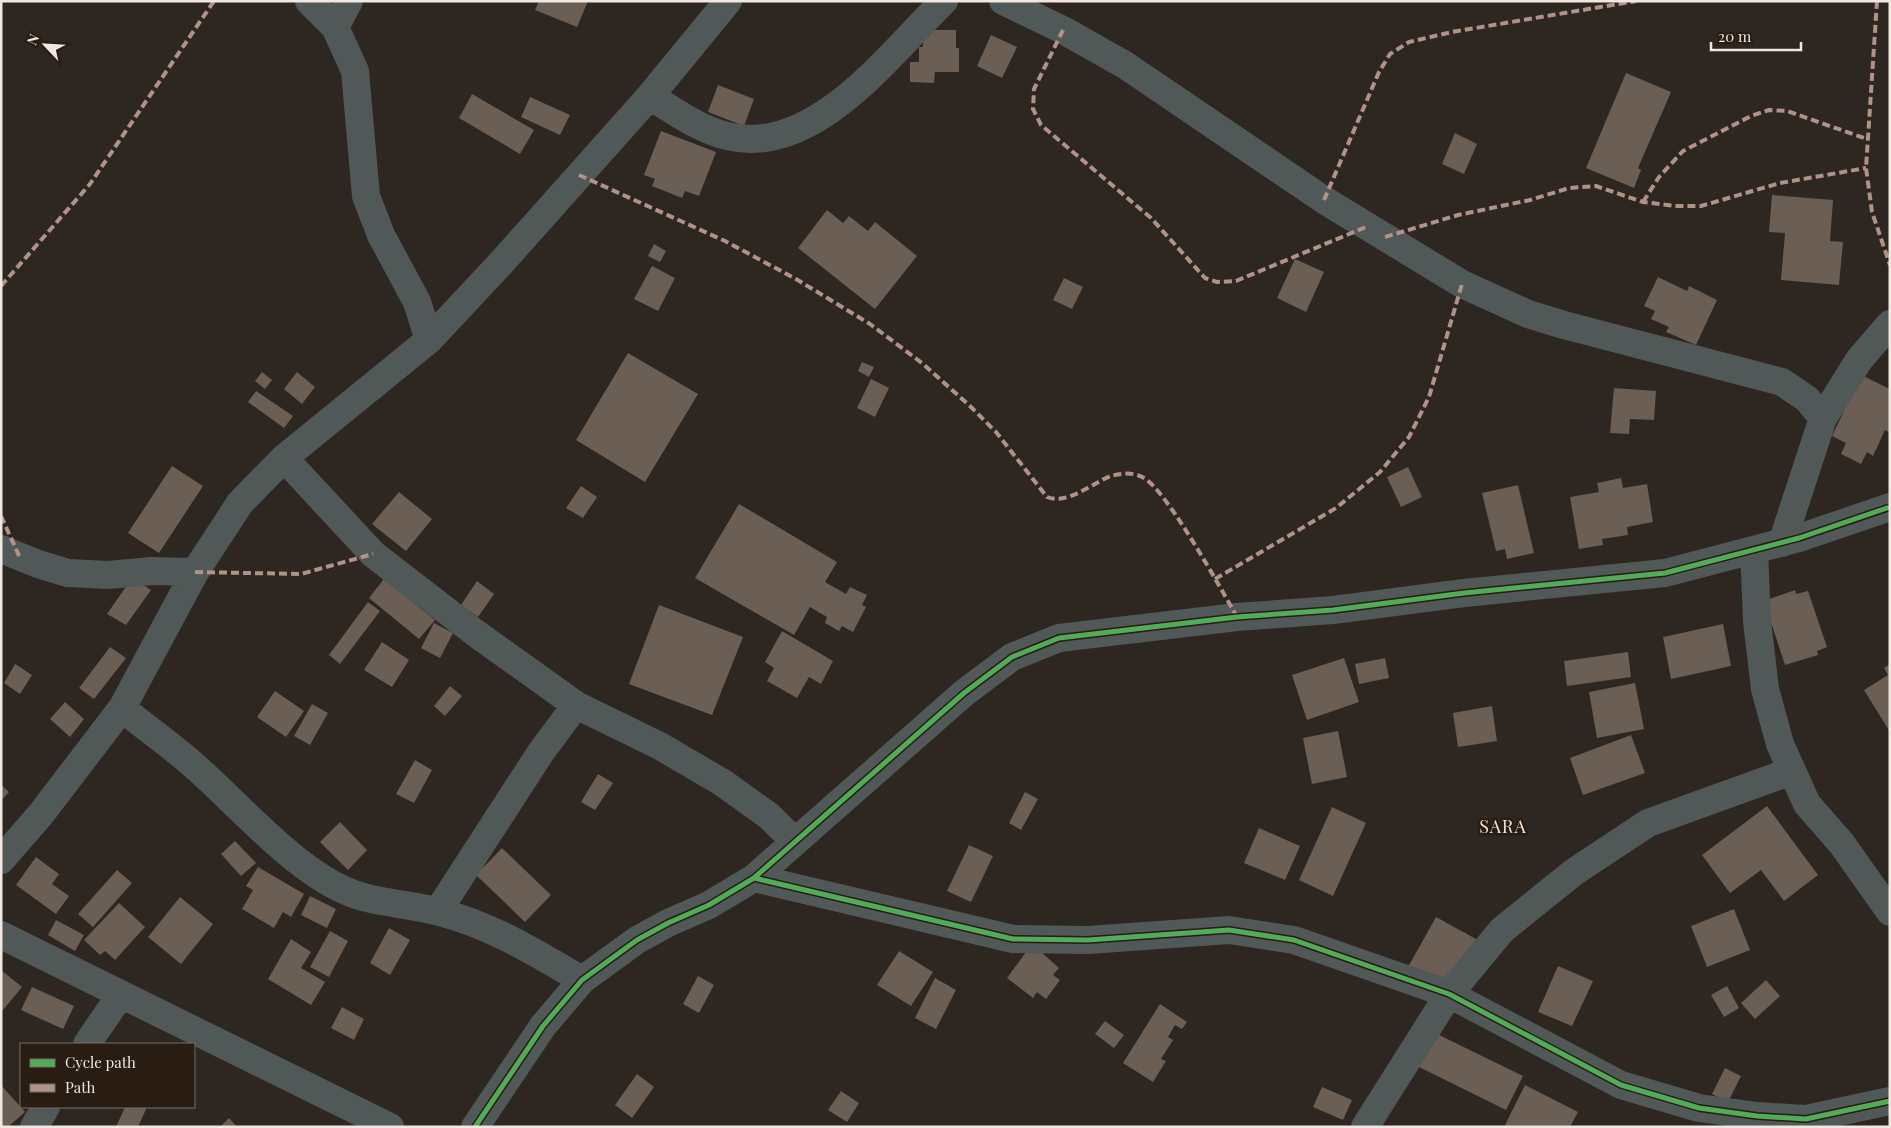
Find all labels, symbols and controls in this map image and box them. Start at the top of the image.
north arrow [20,20,70,70]
scale bar [1711,20,1801,52]
text: 20 m [1718,26,1752,46]
text: N [22,31,44,48]
district label: SARA [1479,814,1527,838]
legend [20,1043,195,1108]
text: Cycle path [65,1052,136,1072]
text: Path [65,1077,95,1097]

